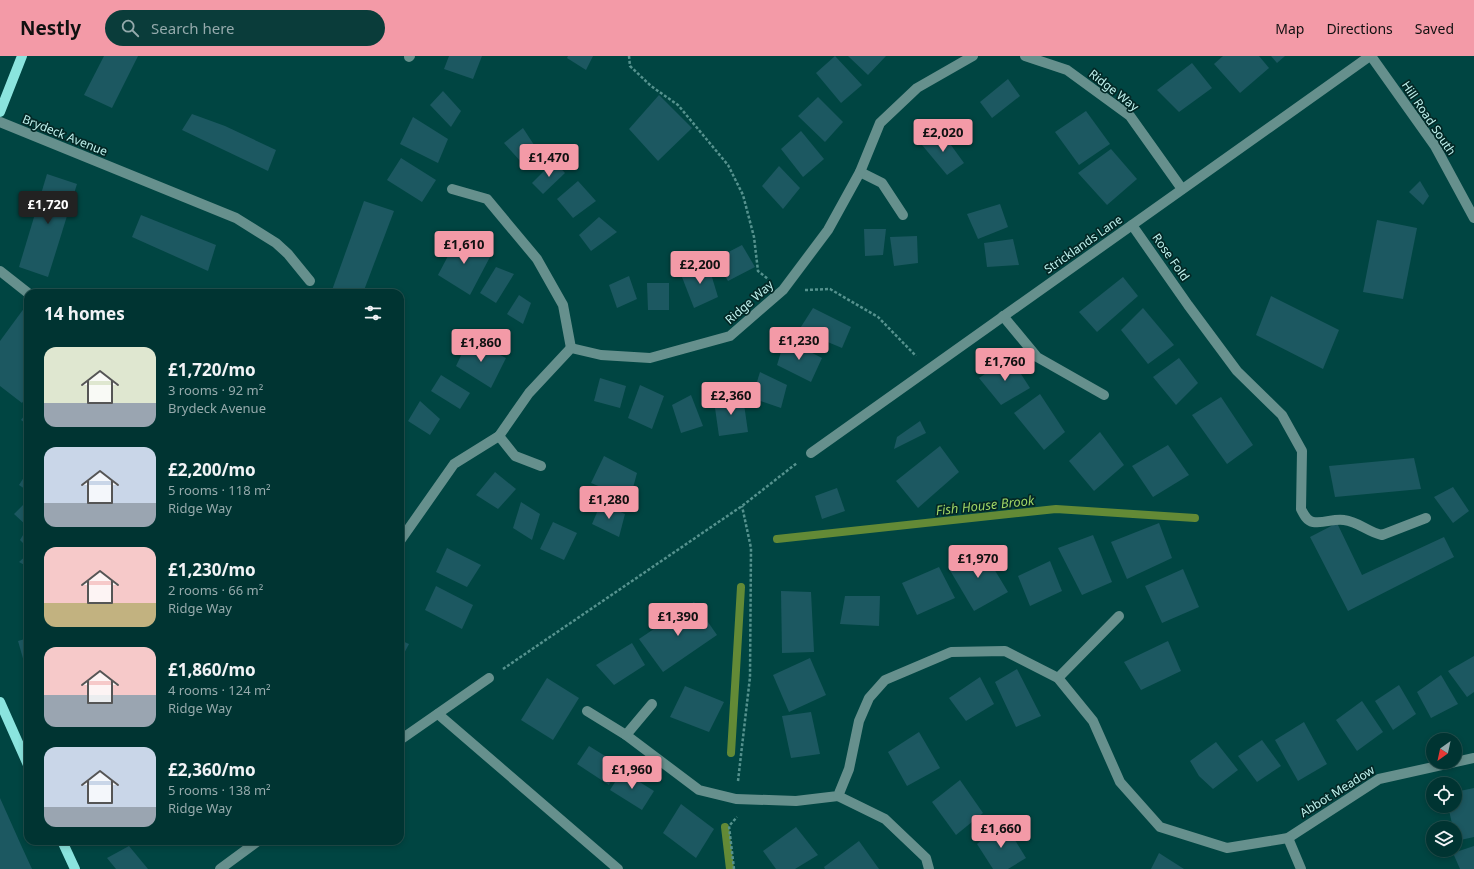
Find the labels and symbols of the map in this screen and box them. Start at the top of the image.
street label: Ridge Way [1086,65,1143,115]
street label: Hill Road South [1398,77,1460,159]
street label: Brydeck Avenue [20,110,110,160]
pin: £2,020 [910,119,976,153]
pin: £1,470 [516,144,582,178]
pin: £1,720 [15,191,81,225]
street label: Stricklands Lane [1041,211,1126,277]
street label: Rose Fold [1148,230,1194,284]
pin: £1,610 [431,231,497,265]
pin: £2,200 [667,251,733,285]
street label: Ridge Way [721,276,777,328]
pin: £1,230 [766,327,832,361]
pin: £1,860 [448,329,514,363]
pin: £1,760 [972,348,1038,382]
pin: £2,360 [698,382,764,416]
pin: £1,280 [576,486,642,520]
water label: Fish House Brook [935,491,1036,519]
pin: £1,970 [945,545,1011,579]
pin: £1,390 [645,603,711,637]
north arrow [1426,733,1462,769]
pin: £1,960 [599,756,665,790]
street label: Abbot Meadow [1296,761,1378,821]
pin: £1,660 [968,815,1034,849]

